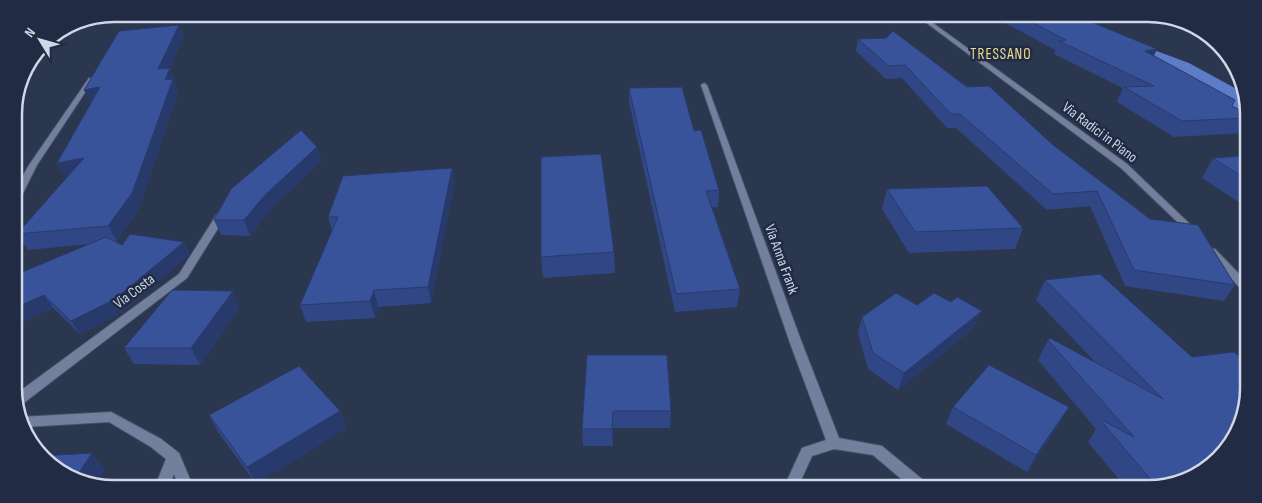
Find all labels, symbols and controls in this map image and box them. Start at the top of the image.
north arrow [15,15,65,65]
text: N [21,24,39,41]
district label: TRESSANO [970,45,1032,64]
street label: Via Radici in Piano [1058,98,1141,167]
street label: Via Anna Frank [760,222,803,297]
street label: Via Costa [110,270,159,313]

